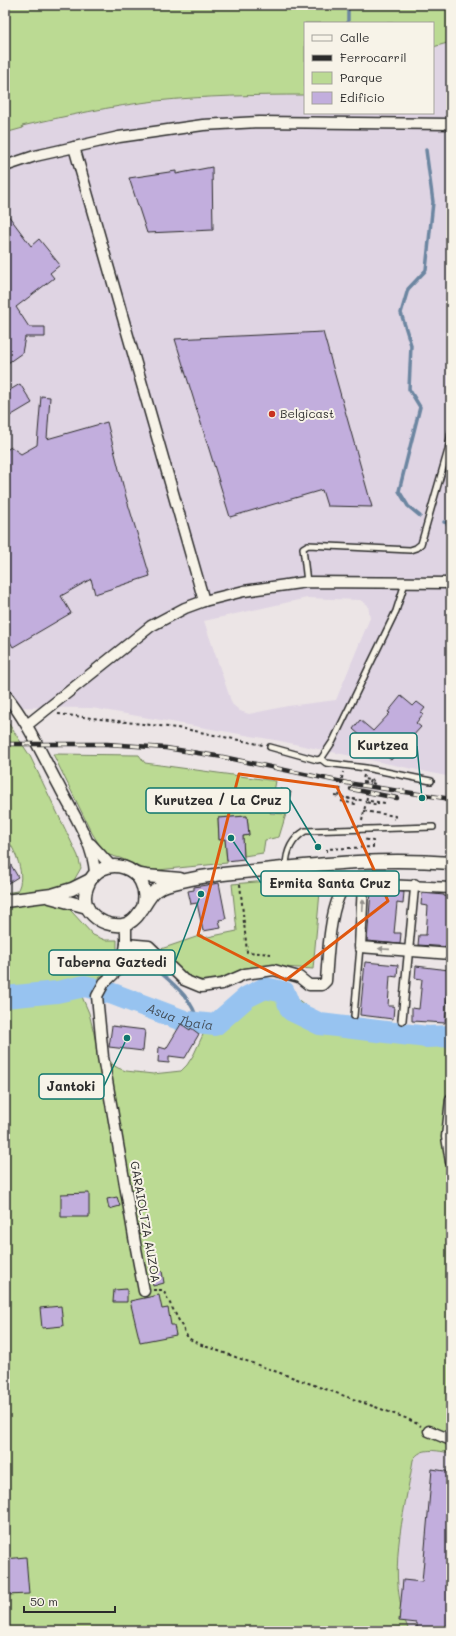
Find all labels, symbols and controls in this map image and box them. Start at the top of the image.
legend [304,22,434,114]
text: Calle [340,29,370,45]
text: Ferrocarril [340,49,407,65]
text: Parque [340,69,383,85]
text: Edificio [340,89,384,105]
place label: Belgicast [280,405,334,421]
marker: Belgicast [267,409,277,419]
callout: Kurtzea [350,733,417,758]
text: Kurtzea [357,736,409,753]
callout: Kurutzea / La Cruz [146,788,290,813]
text: Kurutzea / La Cruz [154,791,282,808]
callout: Ermita Santa Cruz [261,871,399,896]
text: Ermita Santa Cruz [269,874,391,891]
one-way arrow [359,899,366,911]
one-way arrow [378,945,390,952]
callout: Taberna Gaztedi [49,950,175,975]
text: Taberna Gaztedi [57,953,167,970]
water label: Asua Ibaia [144,999,214,1033]
callout: Jantoki [39,1074,104,1099]
text: Jantoki [46,1077,96,1094]
street label: GARAIOLTZA AUZOA [127,1160,165,1284]
scale bar [24,1588,115,1614]
text: 50 m [30,1593,58,1609]

